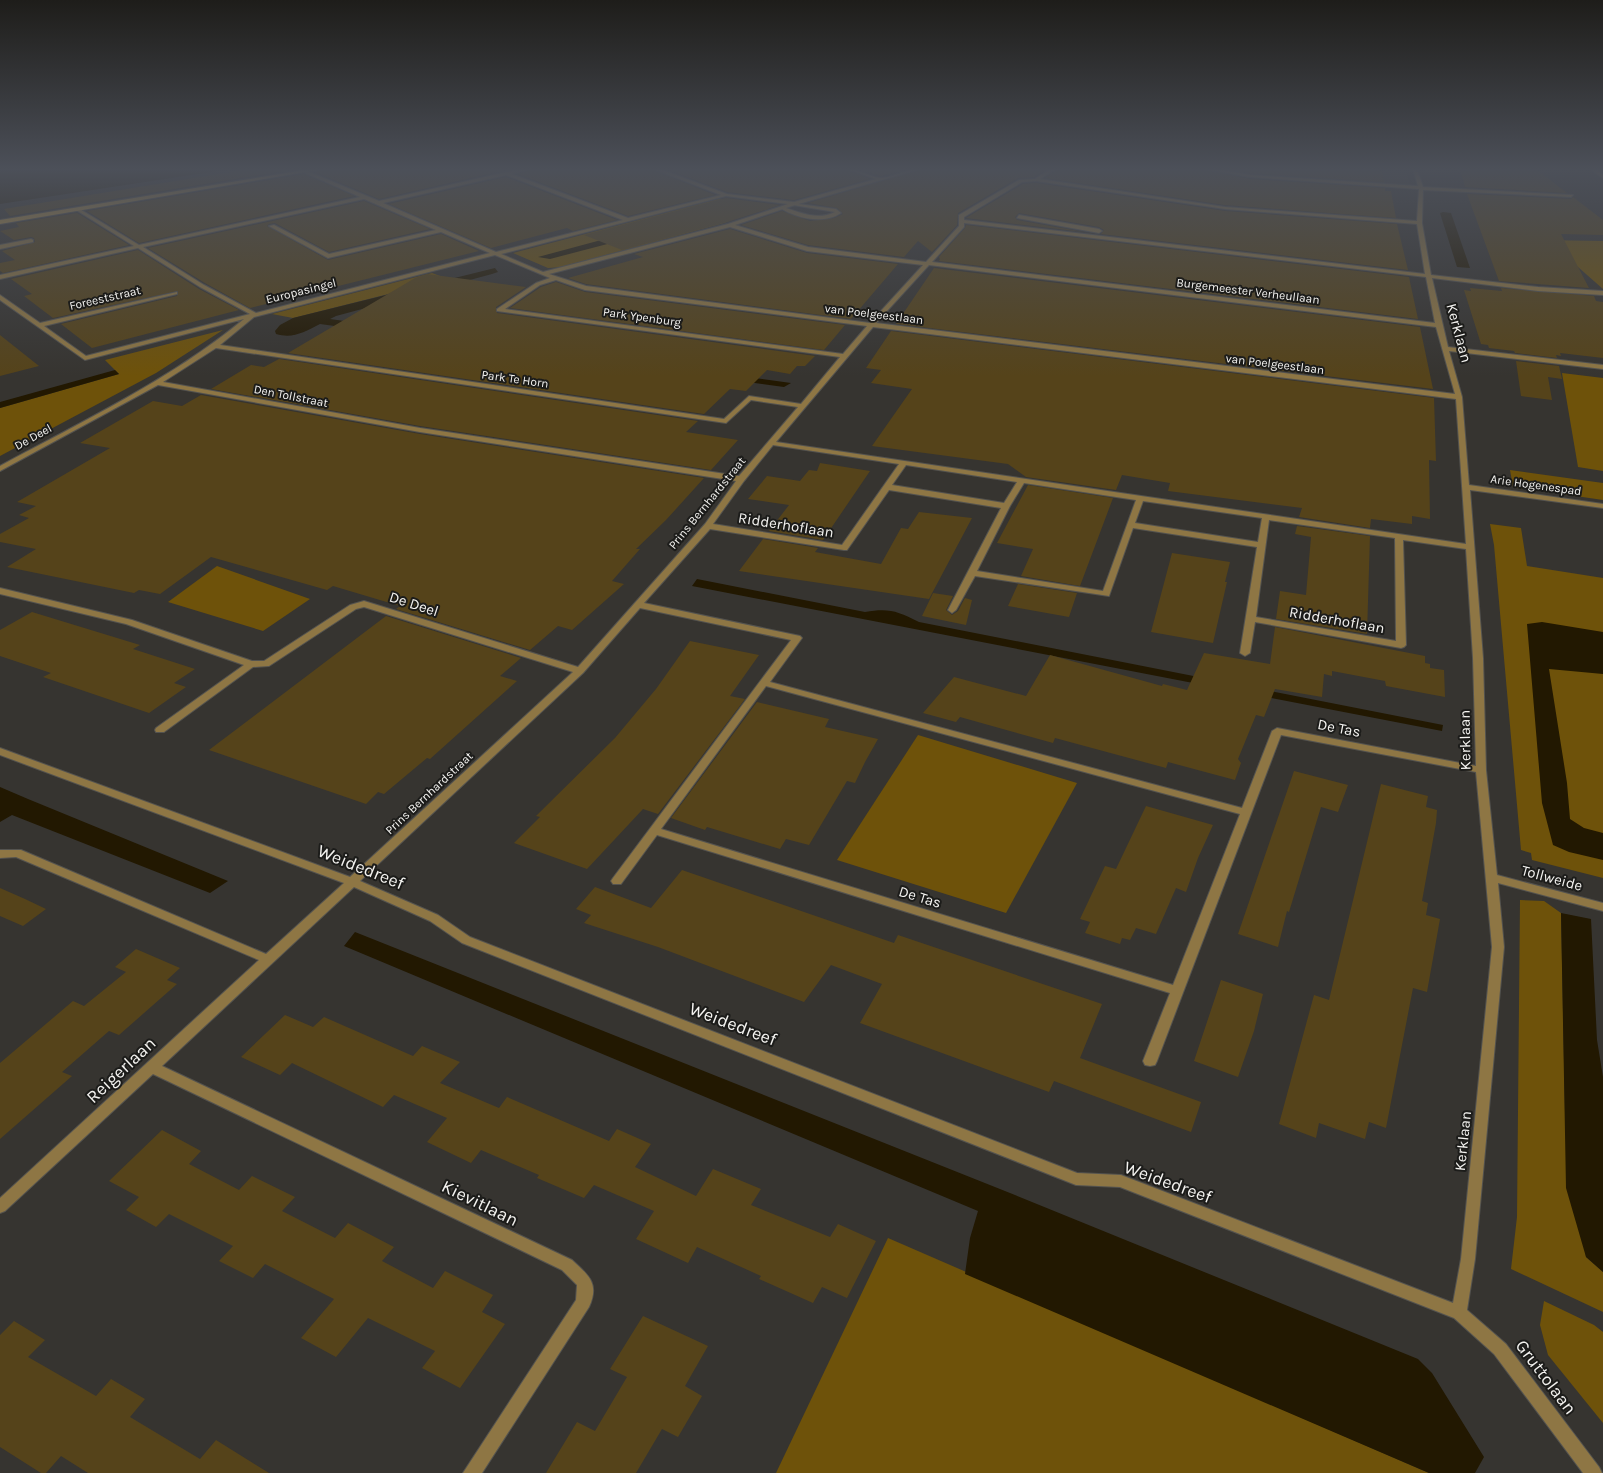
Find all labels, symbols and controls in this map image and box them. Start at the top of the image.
street label: Burgemeester Verheullaan [1176,275,1320,307]
street label: Europasingel [264,276,338,306]
street label: Foreeststraat [68,283,143,313]
street label: van Poelgeestlaan [824,301,924,327]
street label: Kerklaan [1442,301,1476,365]
street label: Park Ypenburg [602,305,682,329]
street label: van Poelgeestlaan [1225,351,1325,377]
street label: Park Te Horn [481,367,549,391]
street label: Den Tollstraat [253,382,330,410]
street label: De Deel [12,421,54,453]
street label: Prins Bernhardstraat [666,454,749,552]
street label: Arie Hogenespad [1490,472,1582,498]
street label: Ridderhoflaan [737,509,835,541]
street label: De Deel [387,588,441,620]
street label: Ridderhoflaan [1288,603,1386,637]
street label: Kerklaan [1455,710,1475,770]
street label: De Tas [1316,715,1362,741]
street label: Prins Bernhardstraat [382,749,476,837]
street label: Weidedreef [314,840,408,895]
street label: Tollweide [1519,861,1585,895]
street label: De Tas [897,882,943,912]
street label: Weidedreef [686,997,781,1051]
street label: Reigerlaan [82,1032,160,1108]
street label: Kerklaan [1451,1110,1475,1172]
street label: Weidedreef [1121,1156,1216,1208]
street label: Kievitlaan [438,1175,522,1231]
street label: Gruttolaan [1511,1335,1581,1419]

